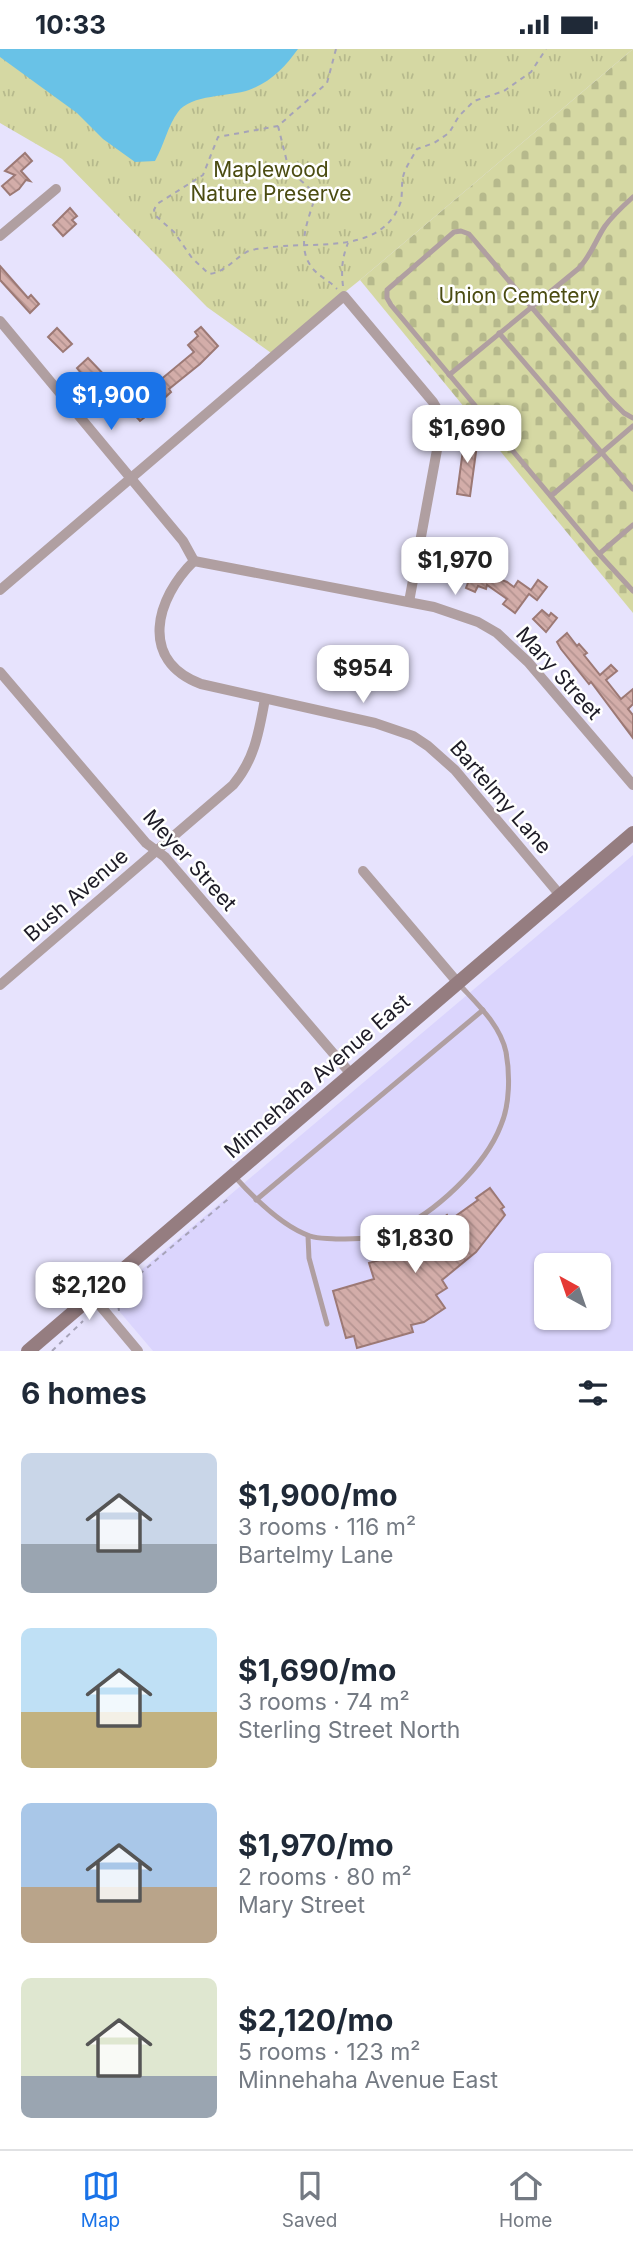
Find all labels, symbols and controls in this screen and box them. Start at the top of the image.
text: 10:33 [35,9,106,40]
park label: Maplewood Nature Preserve [190,157,352,206]
park label: Union Cemetery [438,283,600,308]
pin: $1,900 [54,373,168,432]
text: $1,900 [72,381,150,409]
pin: $1,690 [410,405,524,465]
text: $1,690 [428,414,506,442]
pin: $1,970 [398,538,512,597]
text: $1,970 [417,546,493,574]
street label: Mary Street [511,622,607,725]
pin: $954 [322,645,404,705]
text: $954 [333,654,393,682]
street label: Bartelmy Lane [445,735,557,859]
street label: Meyer Street [138,804,242,916]
street label: Bush Avenue [19,843,133,947]
street label: Minnehaha Avenue East [219,989,415,1163]
pin: $1,830 [358,1215,472,1275]
text: $1,830 [376,1224,454,1252]
north arrow [534,1253,611,1330]
map controls [534,1253,611,1330]
pin: $2,120 [32,1263,146,1322]
text: $2,120 [51,1271,127,1299]
icon: filters [574,1374,612,1412]
text: 6 homes [21,1375,147,1411]
text: $1,900/mo [238,1477,398,1513]
icon: home [77,1481,161,1565]
text: 3 rooms · 116 m² [238,1513,416,1541]
text: Bartelmy Lane [238,1541,393,1569]
text: $1,690/mo [238,1652,396,1688]
icon: home [77,1656,161,1740]
text: 3 rooms · 74 m² [238,1688,410,1716]
text: Sterling Street North [238,1716,460,1744]
text: $1,970/mo [238,1827,394,1863]
icon: home [77,1831,161,1915]
text: 2 rooms · 80 m² [238,1863,412,1891]
text: Mary Street [238,1891,365,1919]
text: $2,120/mo [238,2002,393,2038]
icon: home [77,2006,161,2090]
text: 5 rooms · 123 m² [238,2038,421,2066]
text: Minnehaha Avenue East [238,2066,498,2094]
tab: Map [81,2167,120,2232]
tab: Saved [282,2167,337,2232]
tab: Home [499,2167,552,2232]

